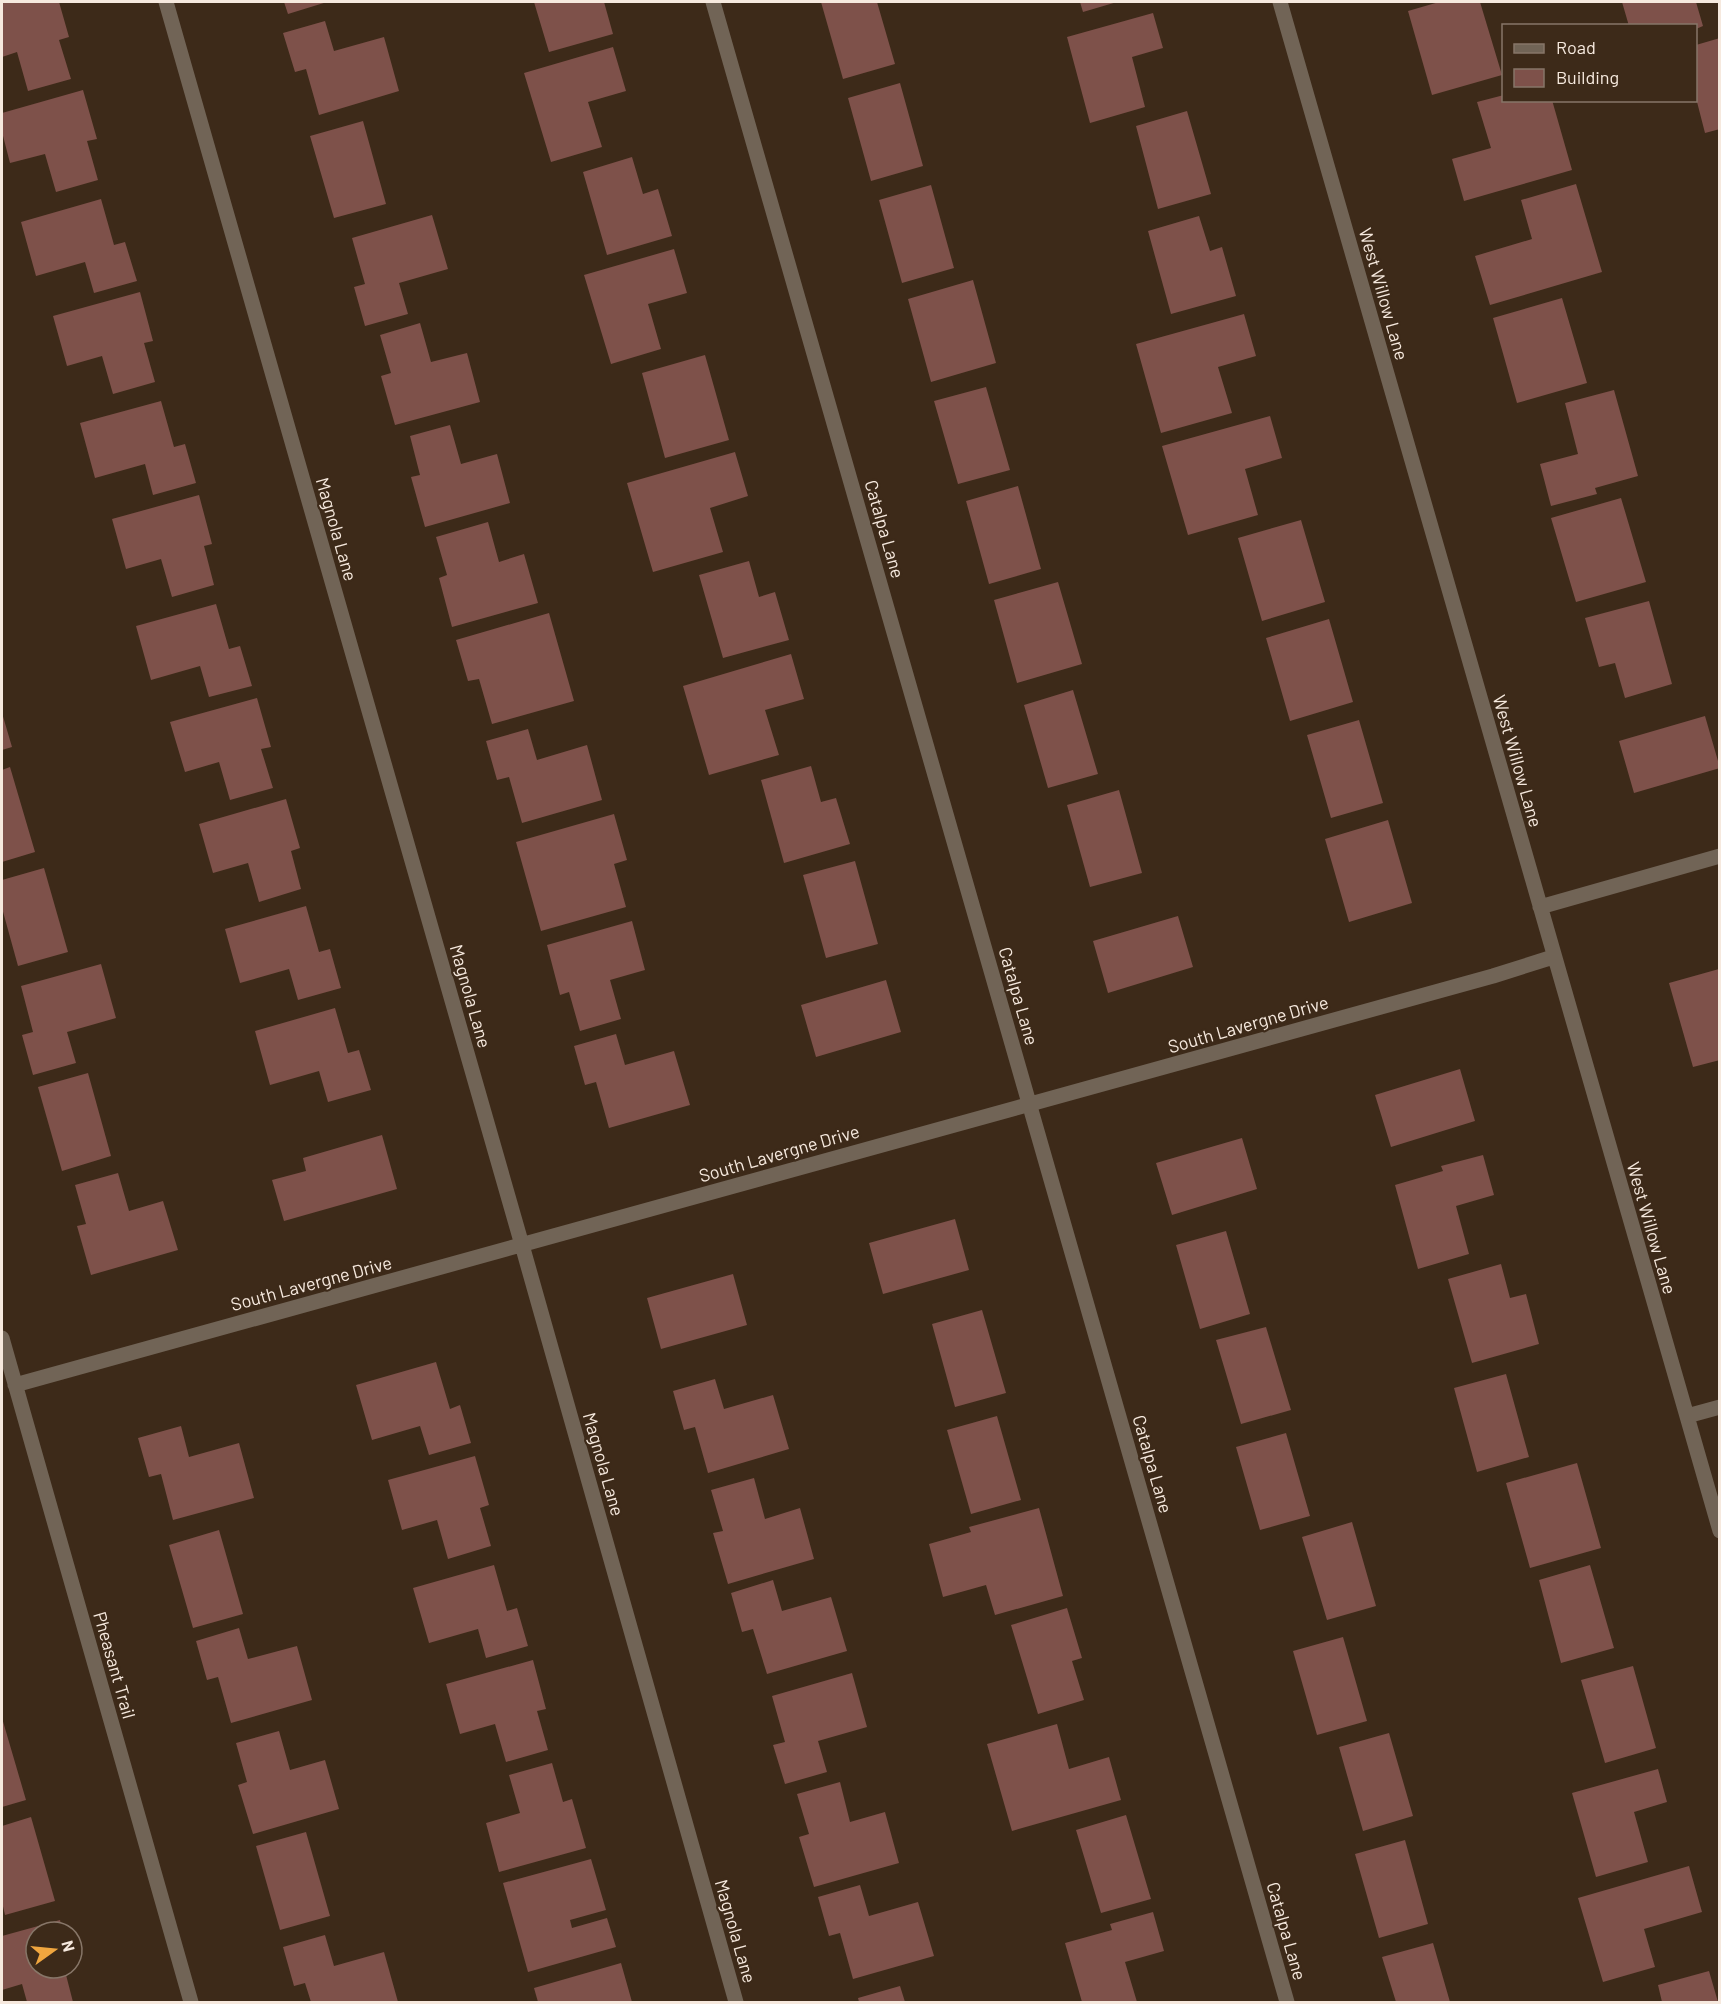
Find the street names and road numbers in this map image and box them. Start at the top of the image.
street label: West Willow Lane [1355,225,1413,363]
street label: Magnola Lane [312,475,362,583]
street label: Catalpa Lane [860,477,910,581]
street label: West Willow Lane [1489,692,1547,830]
street label: Magnola Lane [446,942,496,1050]
street label: Catalpa Lane [994,944,1044,1048]
street label: South Lavergne Drive [1165,991,1331,1057]
street label: South Lavergne Drive [696,1120,862,1186]
street label: West Willow Lane [1623,1159,1681,1297]
street label: South Lavergne Drive [228,1251,394,1315]
street label: Magnola Lane [579,1410,629,1518]
street label: Catalpa Lane [1128,1412,1178,1516]
street label: Pheasant Trail [89,1609,141,1721]
street label: Magnola Lane [711,1877,761,1985]
street label: Catalpa Lane [1262,1879,1312,1983]

